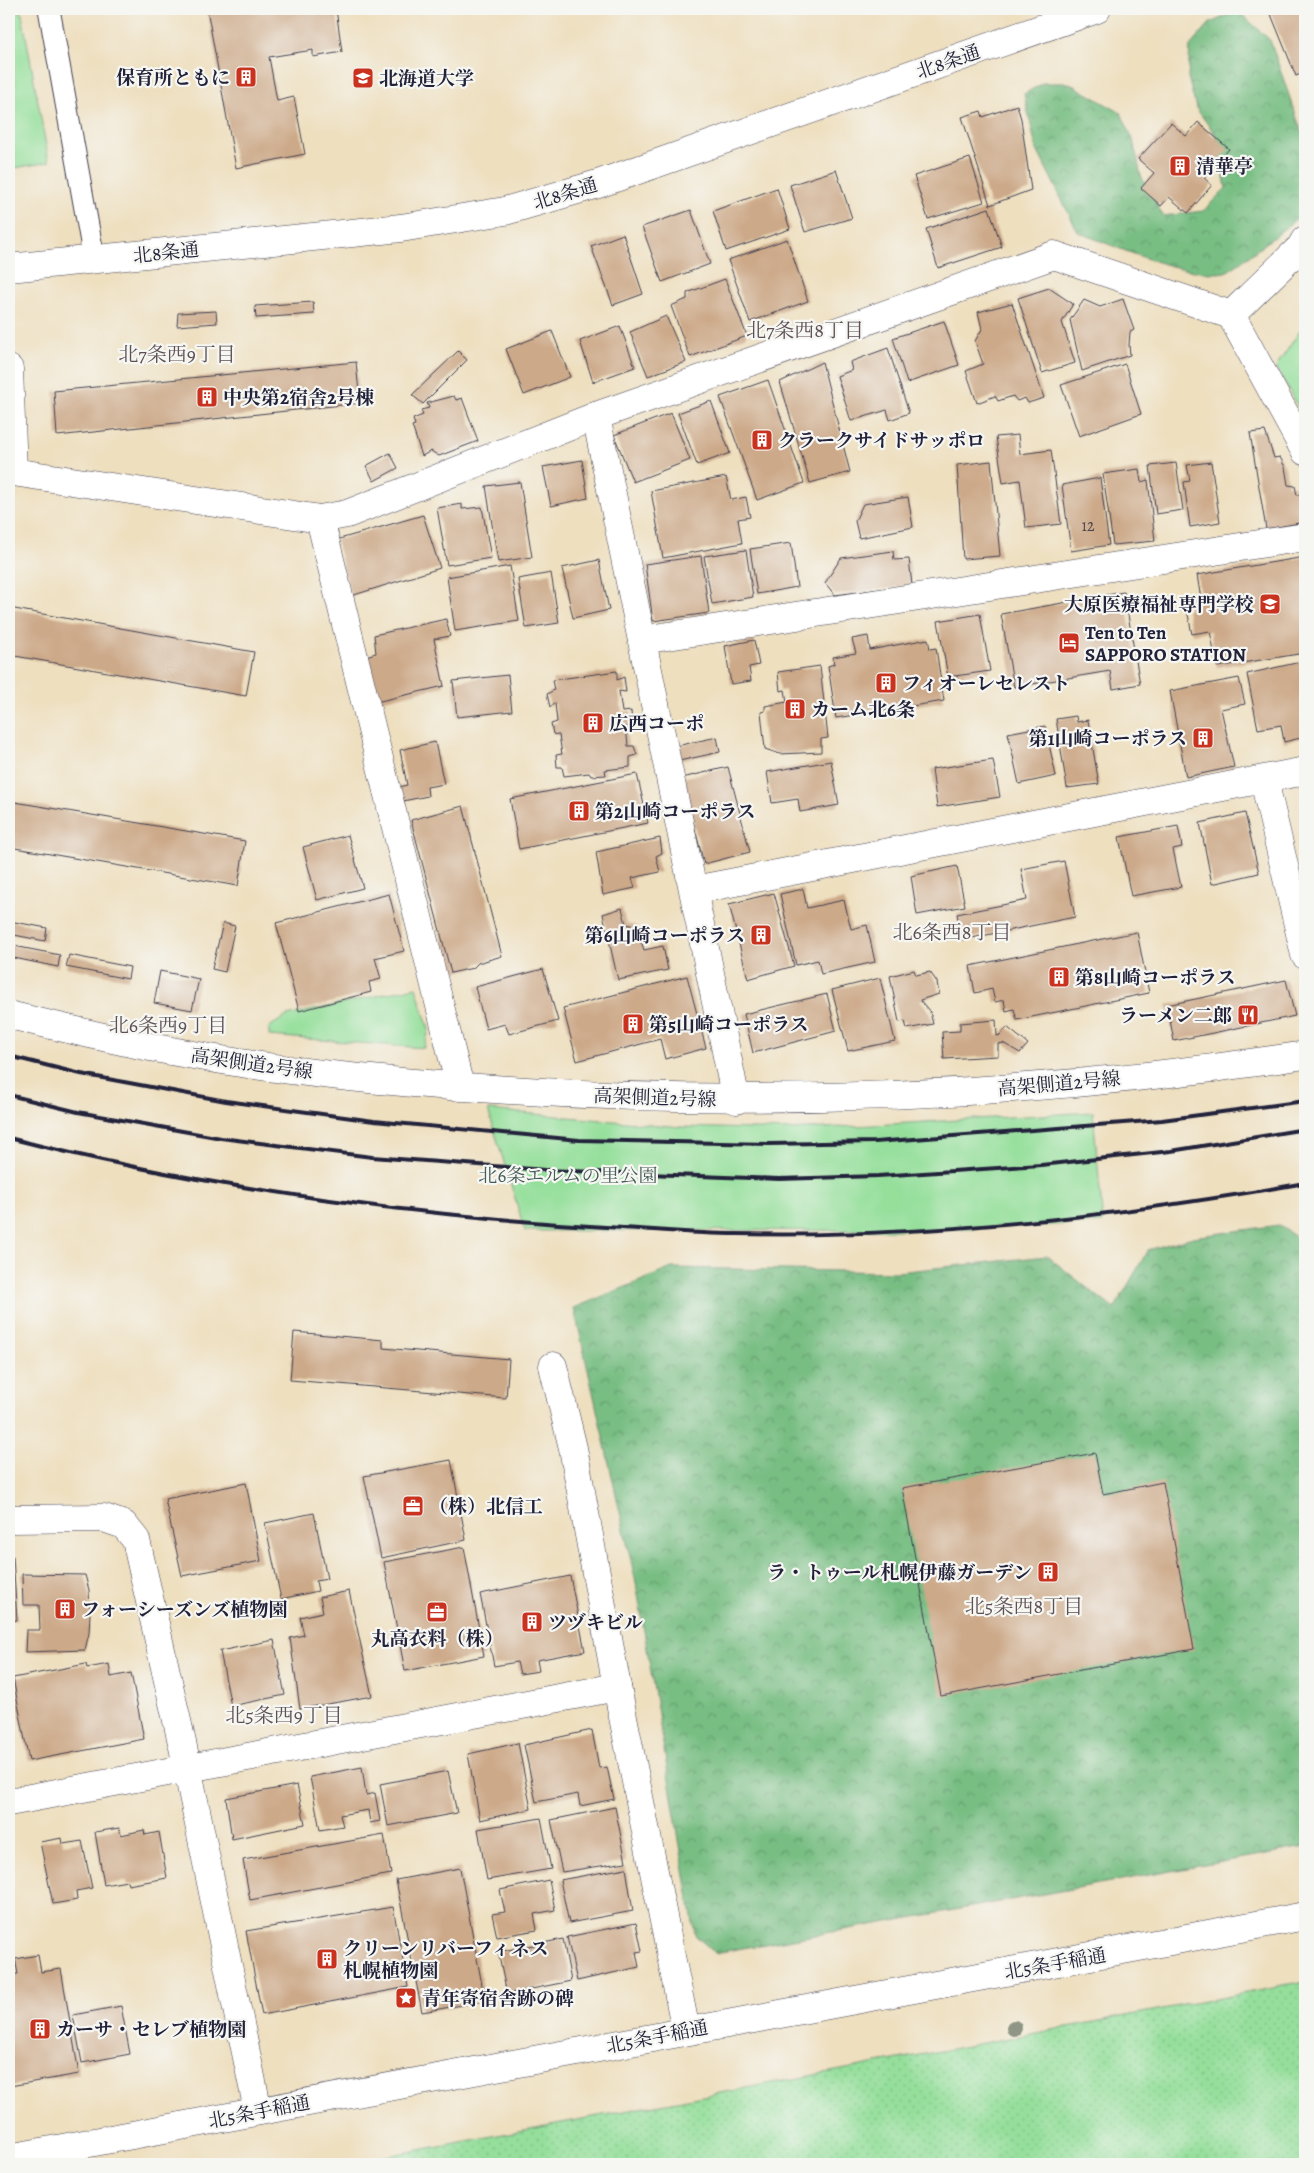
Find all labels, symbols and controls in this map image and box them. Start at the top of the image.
street label: 北8条通 [913,39,984,85]
place label: 保育所ともに [116,65,230,91]
building icon: 保育所ともに [234,65,258,89]
school or university icon: 北海道大学 [351,66,375,90]
place label: 北海道大学 [379,66,474,92]
building icon: 清華亭 [1168,154,1192,178]
place label: 清華亭 [1196,154,1253,180]
street label: 北8条通 [530,172,601,216]
street label: 北8条通 [132,237,200,269]
district label: 北7条西8丁目 [746,317,864,344]
district label: 北7条西9丁目 [118,341,236,368]
building icon: 中央第2宿舎2号棟 [195,385,219,409]
place label: 中央第2宿舎2号棟 [223,385,374,411]
building icon: クラークサイドサッポロ [750,428,774,452]
place label: クラークサイドサッポロ [778,428,985,454]
house number: 12 [1081,515,1095,537]
place label: 大原医療福祉専門学校 [1064,592,1254,618]
school or university icon: 大原医療福祉専門学校 [1258,592,1282,616]
place label: Ten to Ten SAPPORO STATION [1085,620,1246,668]
hotel icon: Ten to Ten SAPPORO STATION [1057,631,1081,655]
building icon: フィオーレセレスト [874,671,898,695]
place label: フィオーレセレスト [902,671,1071,697]
building icon: カーム北6条 [783,697,807,721]
place label: カーム北6条 [811,697,915,723]
building icon: 広西コーポ [581,711,605,735]
place label: 広西コーポ [609,711,704,737]
place label: 第1山崎コーポラス [1029,726,1187,752]
building icon: 第1山崎コーポラス [1191,726,1215,750]
building icon: 第2山崎コーポラス [567,799,591,823]
place label: 第2山崎コーポラス [595,799,756,825]
district label: 北6条西8丁目 [893,919,1011,946]
place label: 第6山崎コーポラス [585,923,745,949]
building icon: 第6山崎コーポラス [749,923,773,947]
building icon: 第8山崎コーポラス [1047,965,1071,989]
place label: 第8山崎コーポラス [1075,965,1236,991]
place label: ラーメン二郎 [1119,1003,1232,1029]
restaurant icon: ラーメン二郎 [1236,1003,1260,1027]
district label: 北6条西9丁目 [109,1012,227,1039]
building icon: 第5山崎コーポラス [621,1012,645,1036]
place label: 第5山崎コーポラス [649,1012,809,1038]
street label: 高架側道2号線 [189,1043,315,1085]
street label: 高架側道2号線 [997,1066,1122,1102]
street label: 高架側道2号線 [593,1083,717,1113]
park label: 北6条エルムの里公園 [478,1163,658,1189]
office icon: （株）北信工 [401,1494,425,1518]
place label: （株）北信工 [429,1494,543,1520]
place label: ラ・トゥール札幌伊藤ガーデン [767,1560,1032,1586]
building icon: ラ・トゥール札幌伊藤ガーデン [1036,1560,1060,1584]
district label: 北5条西8丁目 [965,1593,1083,1620]
building icon: フォーシーズンズ植物園 [53,1597,77,1621]
place label: フォーシーズンズ植物園 [81,1597,287,1623]
office icon: 丸高衣料（株） [425,1600,449,1624]
building icon: ツヅキビル [520,1610,544,1634]
place label: ツヅキビル [548,1610,643,1636]
place label: 丸高衣料（株） [370,1626,504,1652]
district label: 北5条西9丁目 [225,1702,343,1729]
place label: クリーンリバーフィネス 札幌植物園 [343,1936,549,1984]
street label: 北5条手稲通 [1002,1942,1108,1986]
building icon: クリーンリバーフィネス 札幌植物園 [315,1947,339,1971]
place icon: 青年寄宿舎跡の碑 [394,1986,418,2010]
place label: 青年寄宿舎跡の碑 [422,1986,574,2012]
street label: 北5条手稲通 [604,2014,710,2060]
building icon: カーサ・セレブ植物園 [28,2017,52,2041]
place label: カーサ・セレブ植物園 [56,2017,246,2043]
street label: 北5条手稲通 [206,2089,312,2135]

